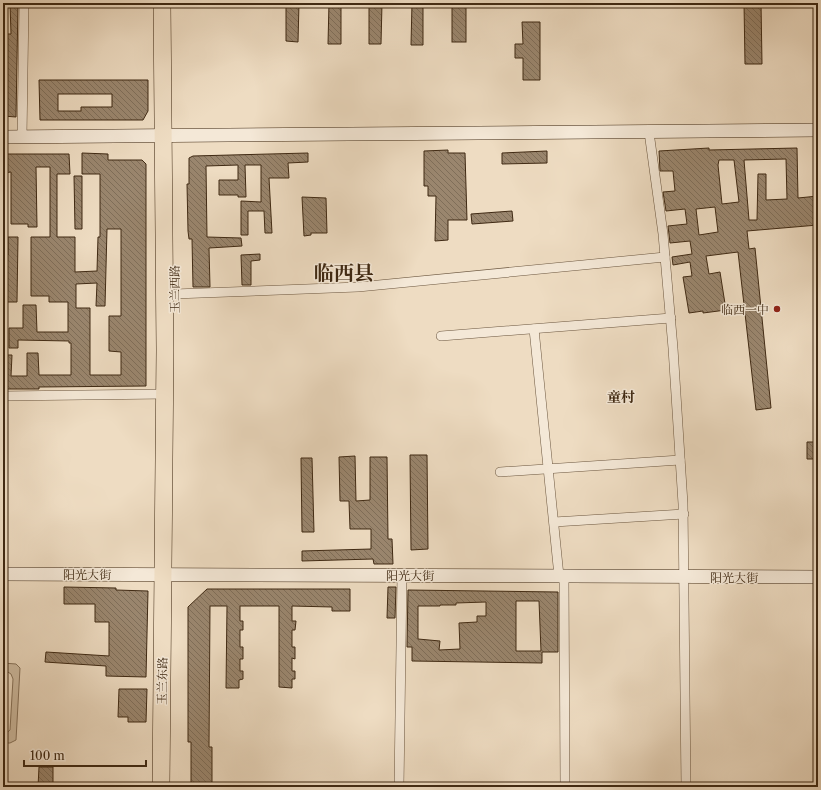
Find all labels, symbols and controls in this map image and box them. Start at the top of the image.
district label: 临西县 [314,261,374,285]
street label: 玉兰西路 [167,265,182,313]
place label: 临西一中 [721,302,769,317]
marker: 临西一中 [772,304,782,314]
district label: 童村 [607,388,635,406]
street label: 阳光大街 [63,567,112,582]
street label: 阳光大街 [386,568,435,583]
street label: 阳光大街 [710,570,759,585]
street label: 玉兰东路 [154,657,170,705]
scale bar [24,742,146,768]
text: 100 m [30,748,65,763]

